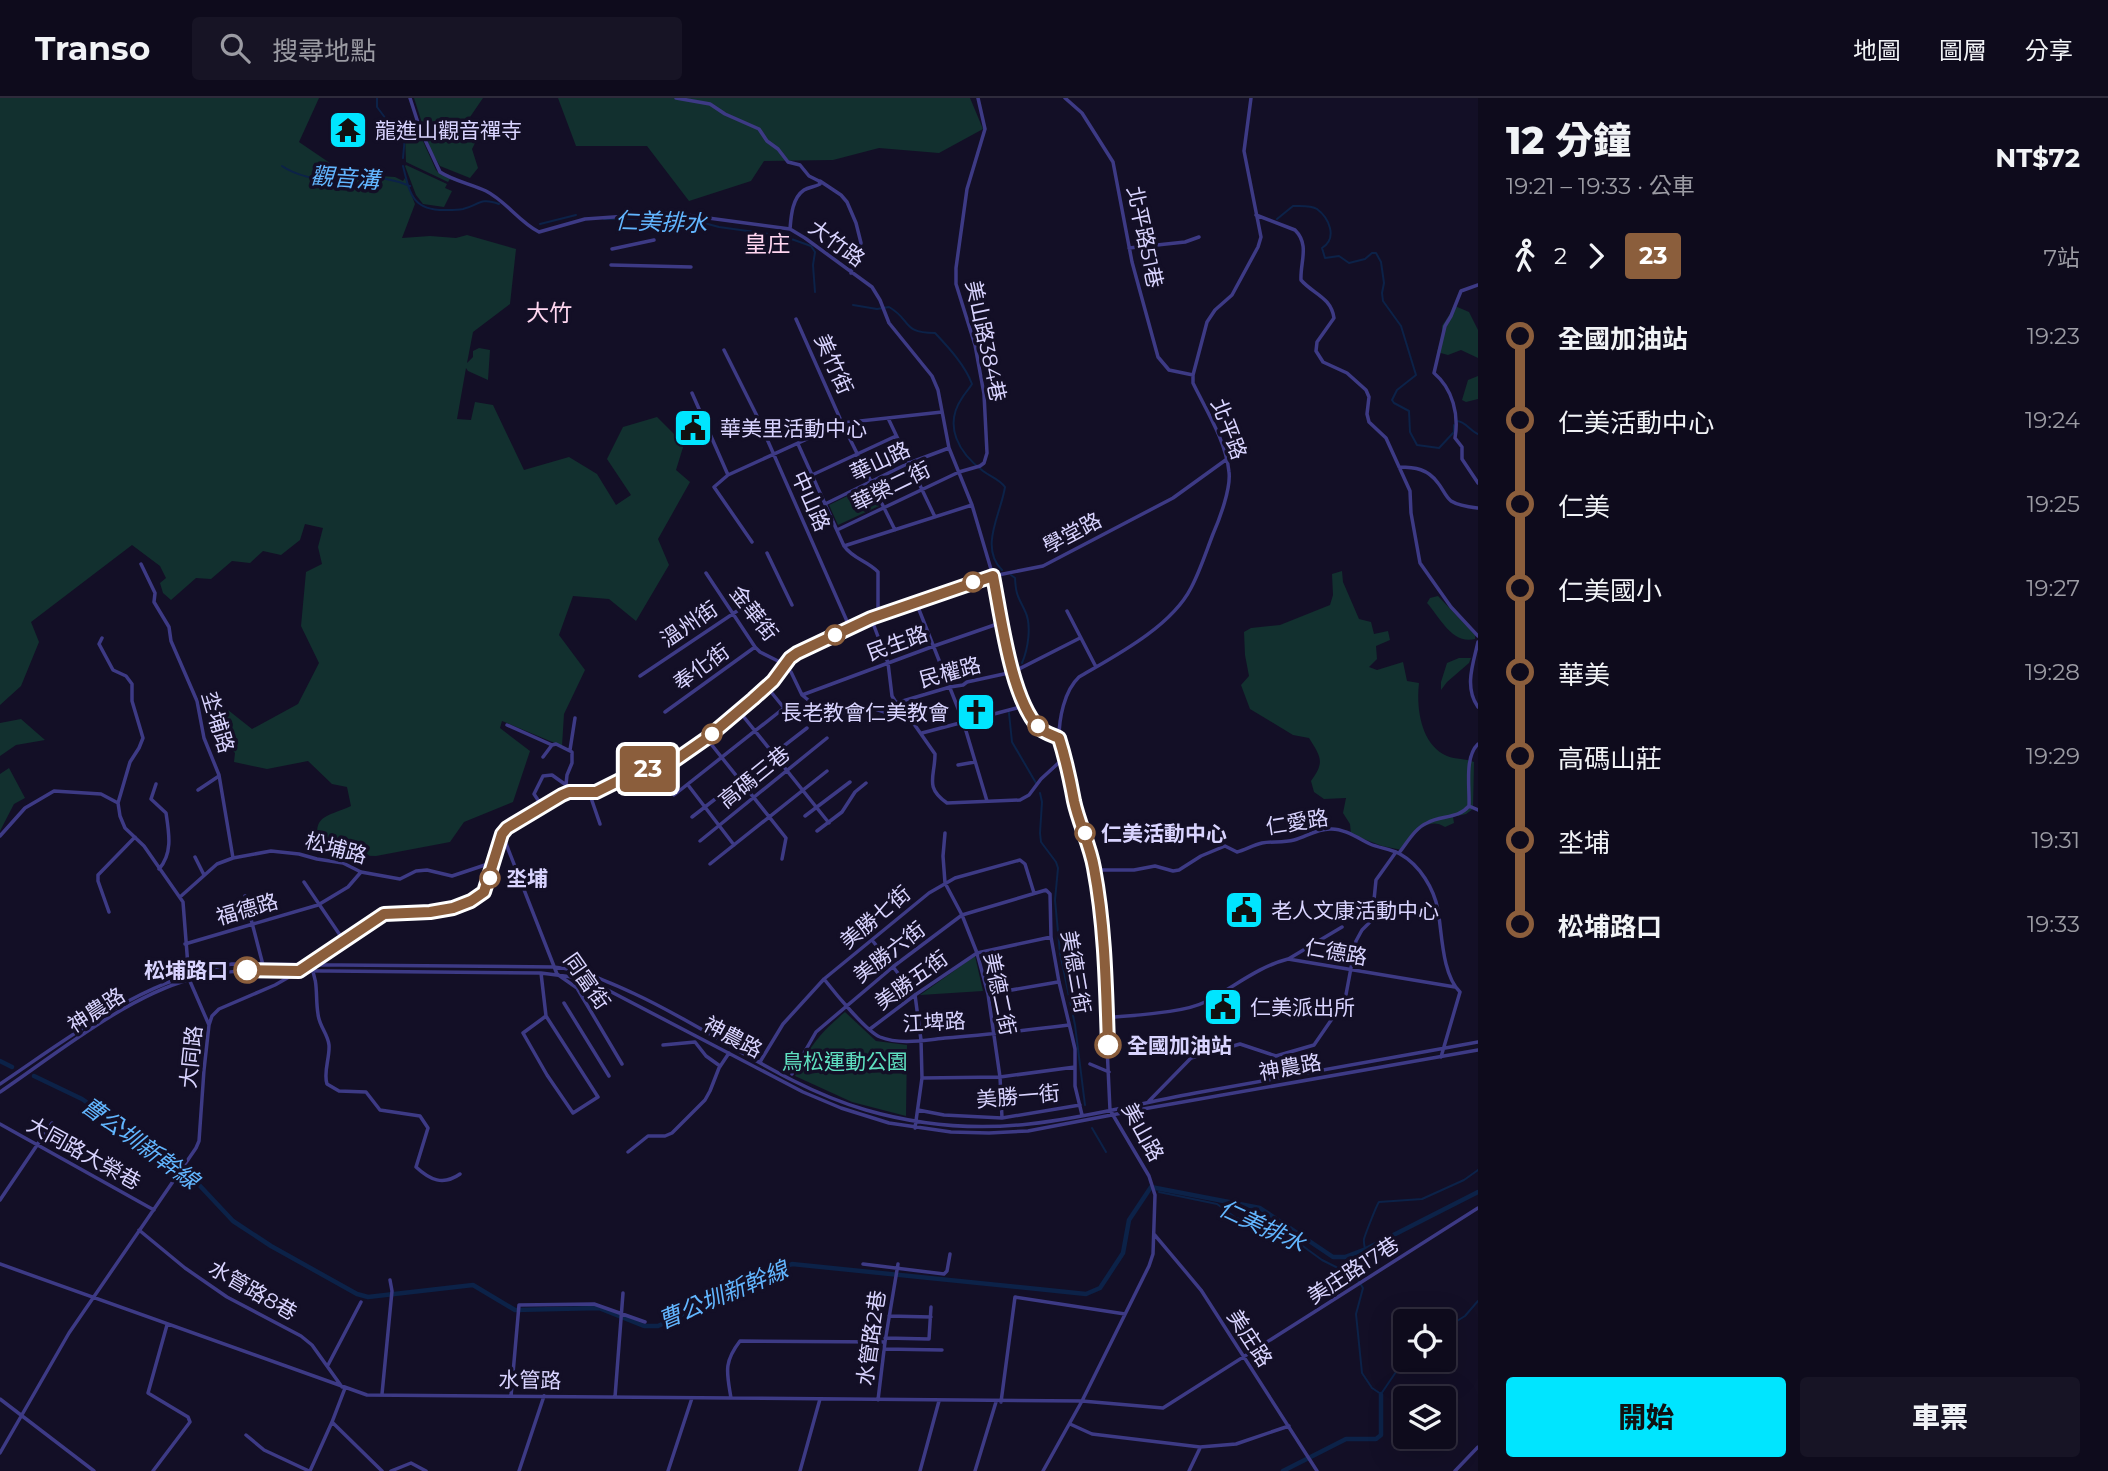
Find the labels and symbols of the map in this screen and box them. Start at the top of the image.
temple icon: 龍進山觀音禪寺 [327,109,369,151]
place label: 龍進山觀音禪寺 [375,118,522,143]
water label: 觀音溝 [310,162,383,195]
street label: 北平路51巷 [1122,184,1168,290]
water label: 仁美排水 [615,206,708,238]
street label: 大竹路 [804,214,870,272]
district label: 皇庄 [744,230,790,258]
street label: 美山路384巷 [961,278,1011,404]
district label: 大竹 [526,299,572,327]
street label: 美竹街 [810,330,858,398]
street label: 北平路 [1206,395,1252,463]
public building icon: 華美里活動中心 [672,407,714,449]
place label: 華美里活動中心 [720,416,867,441]
street label: 華山路 [846,436,914,486]
street label: 華榮二街 [848,456,934,516]
street label: 中山路 [787,467,835,535]
street label: 學堂路 [1038,507,1106,559]
unlabelled marker [963,572,983,592]
street label: 金華街 [725,580,783,646]
street label: 溫州街 [656,596,722,652]
street label: 民生路 [863,620,931,666]
unlabelled marker [825,625,845,645]
street label: 奉化街 [668,638,734,696]
street label: 民權路 [916,652,984,692]
street label: 坔埔路 [197,688,239,756]
church icon: 長老教會仁美教會 [955,691,997,733]
place label: 長老教會仁美教會 [781,700,949,725]
unlabelled marker [1028,716,1048,736]
unlabelled marker [702,724,722,744]
street label: 高碼三巷 [713,741,795,813]
line badge: 23 [616,746,680,792]
street label: 仁愛路 [1264,805,1330,839]
place label: 仁美活動中心 [1101,821,1227,846]
marker: 仁美活動中心 [1075,823,1095,843]
street label: 松埔路 [302,828,370,868]
place label: 坔埔 [506,866,548,891]
marker: 坔埔 [480,868,500,888]
street label: 美勝七街 [835,880,915,954]
street label: 福德路 [213,888,281,930]
public building icon: 老人文康活動中心 [1223,889,1265,931]
place label: 老人文康活動中心 [1271,898,1439,923]
street label: 美勝六街 [848,916,930,988]
street label: 美德三街 [1056,928,1096,1016]
street label: 仁德路 [1303,934,1369,970]
street label: 美勝五街 [870,945,952,1015]
street label: 同富街 [559,948,615,1014]
street label: 美德二街 [979,950,1021,1038]
marker: 松埔路口 [234,957,260,983]
place label: 松埔路口 [144,958,228,983]
street label: 神農路 [63,982,129,1038]
public building icon: 仁美派出所 [1202,986,1244,1028]
place label: 仁美派出所 [1250,995,1355,1020]
street label: 江埤路 [902,1008,966,1036]
street label: 神農路 [699,1011,767,1063]
street label: 大同路 [175,1024,207,1090]
marker: 全國加油站 [1095,1032,1121,1058]
place label: 全國加油站 [1127,1033,1232,1058]
park label: 鳥松運動公園 [782,1049,908,1074]
street label: 神農路 [1257,1049,1323,1085]
street label: 美勝一街 [975,1080,1061,1112]
water label: 曹公圳新幹線 [76,1091,206,1197]
street label: 美山路 [1117,1098,1169,1166]
street label: 大同路大榮巷 [23,1112,145,1194]
water label: 仁美排水 [1214,1194,1311,1259]
street label: 美庄路17巷 [1303,1231,1403,1309]
water label: 曹公圳新幹線 [654,1254,795,1335]
street label: 水管路8巷 [205,1255,301,1325]
street label: 水管路2巷 [852,1289,890,1387]
street label: 美庄路 [1222,1305,1278,1371]
street label: 水管路 [498,1367,562,1393]

